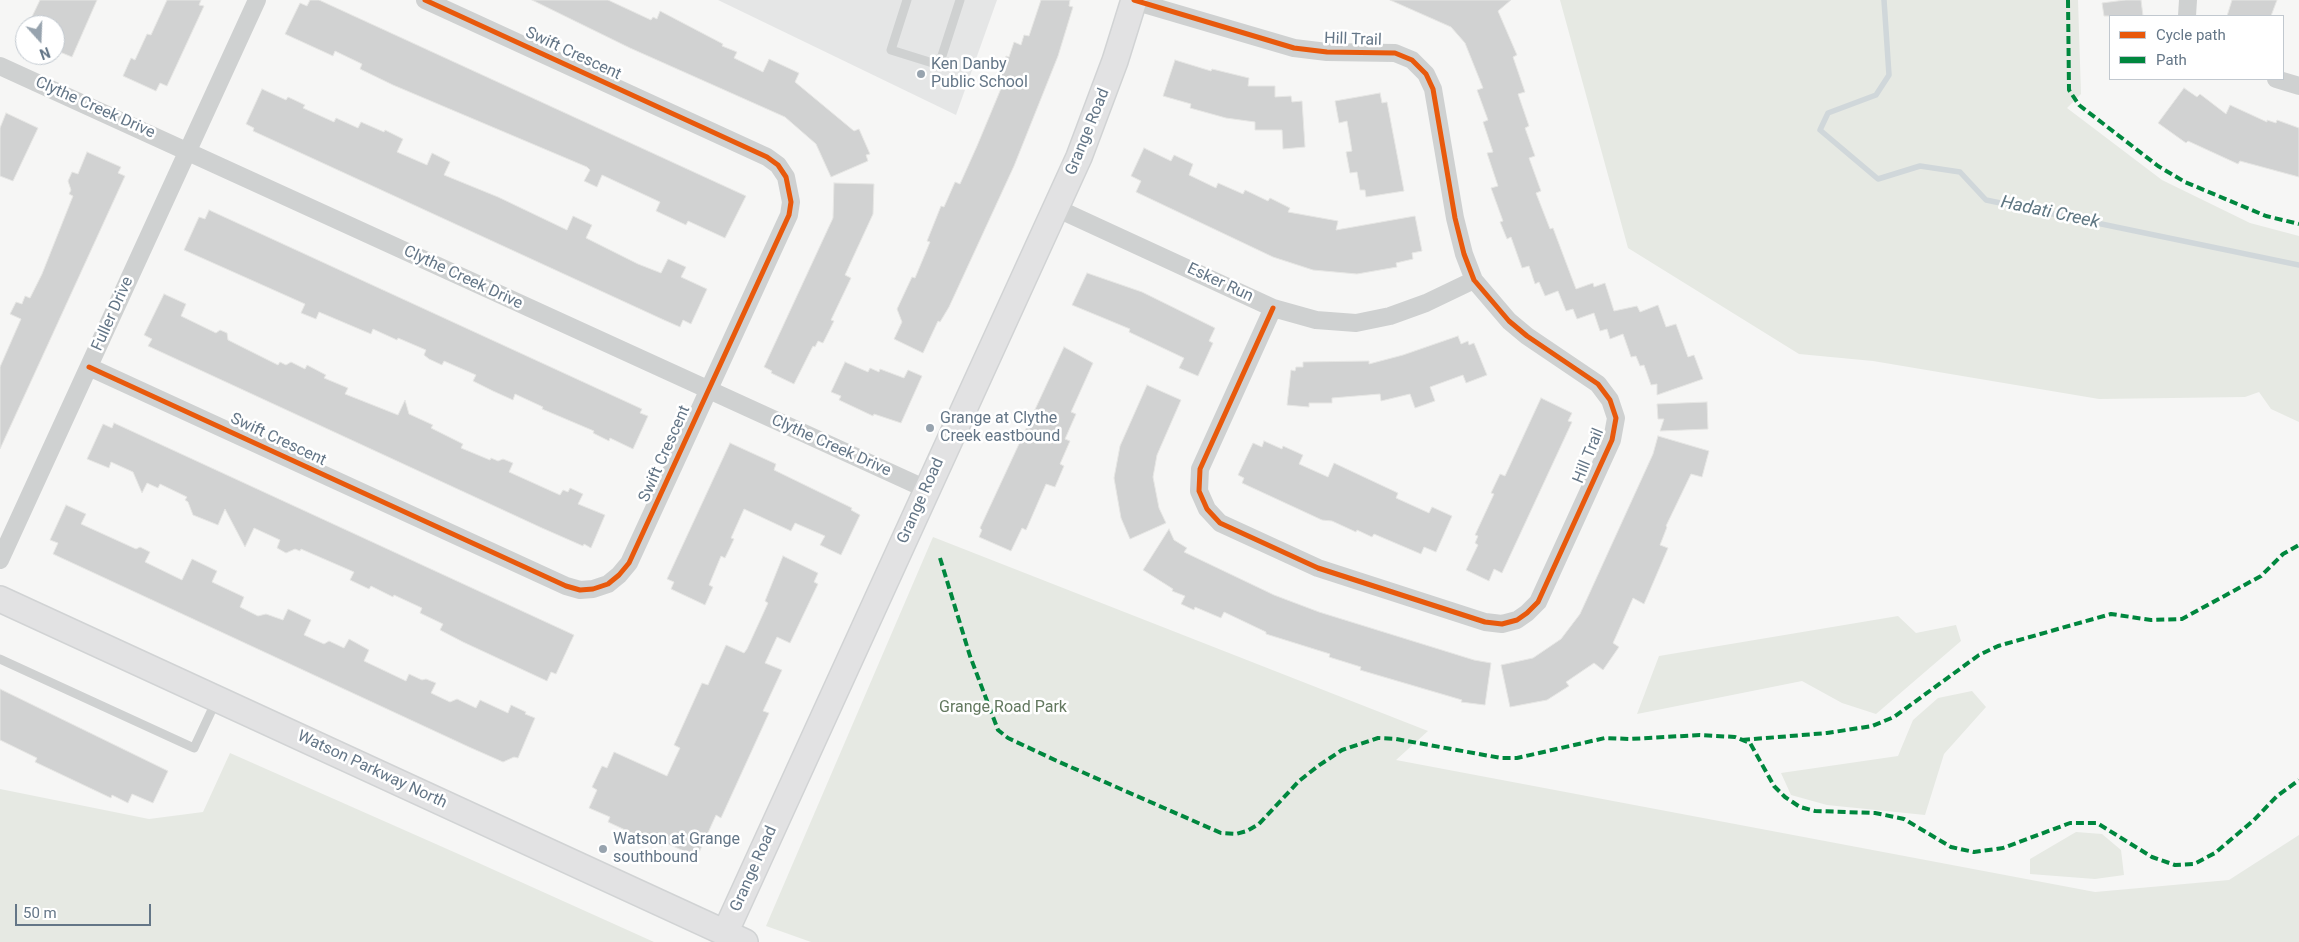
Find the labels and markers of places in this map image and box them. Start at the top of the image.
place label: Ken Danby Public School [931,55,1028,93]
marker: Ken Danby Public School [915,68,927,80]
place label: Grange at Clythe Creek eastbound [940,409,1060,447]
marker: Grange at Clythe Creek eastbound [924,422,936,434]
place label: Watson at Grange southbound [613,830,740,868]
marker: Watson at Grange southbound [597,843,609,855]

